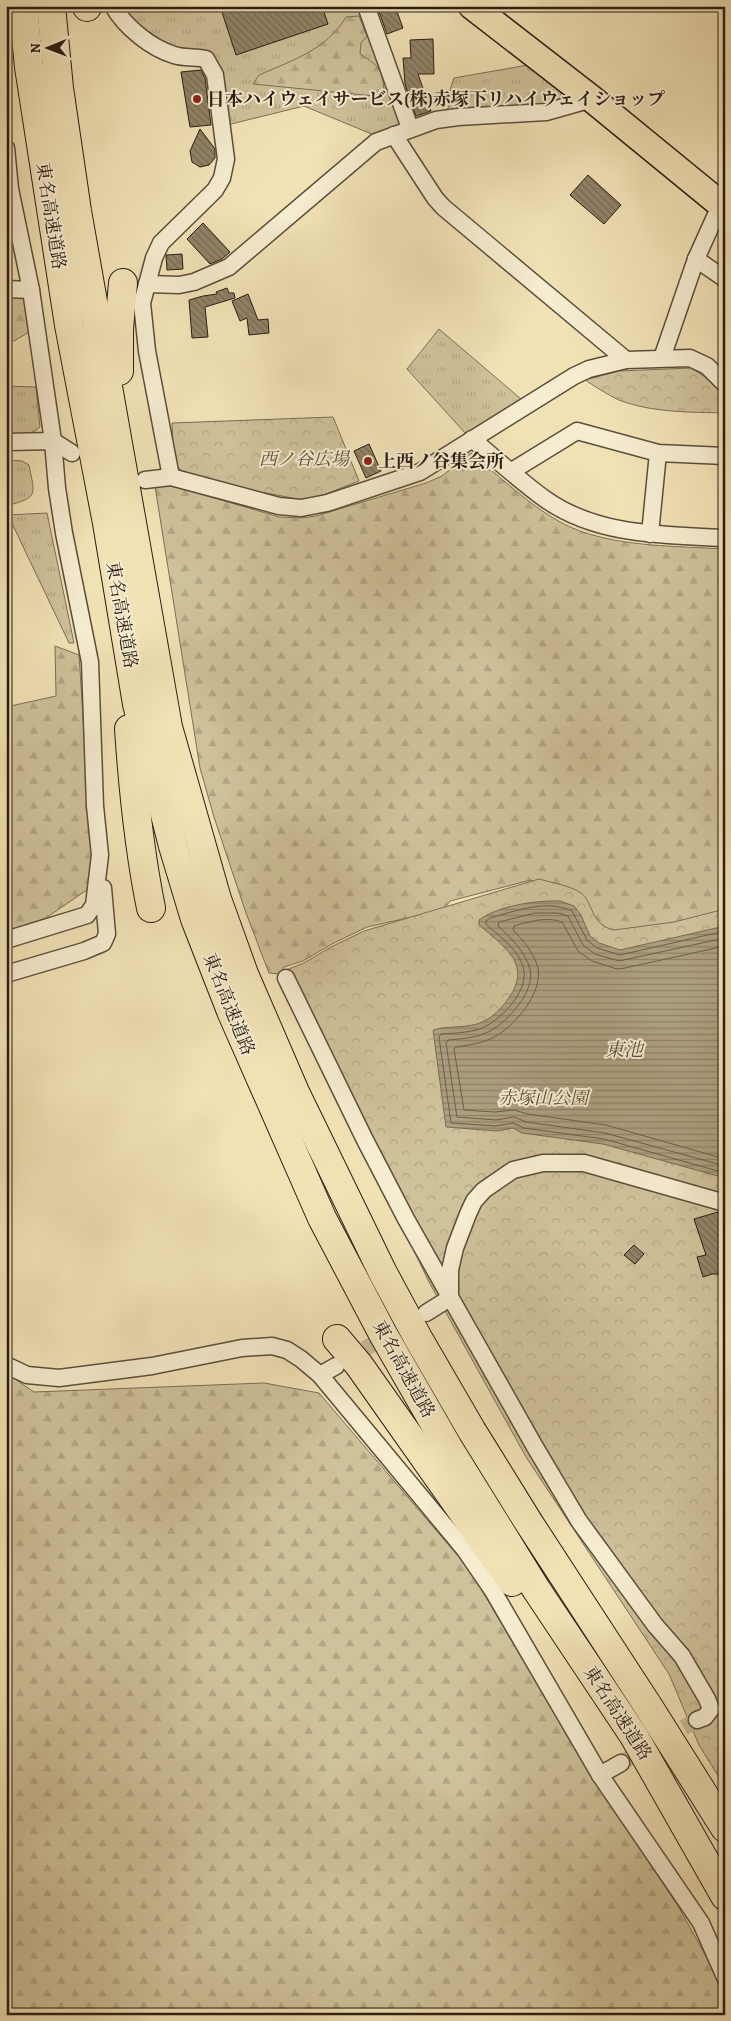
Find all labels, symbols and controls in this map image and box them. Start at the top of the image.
north arrow [22,22,72,72]
text: N [26,43,45,53]
place label: 日本ハイウェイサービス(株)赤塚下リハイウェイショップ [207,87,665,111]
marker: 日本ハイウェイサービス(株)赤塚下リハイウェイショップ [191,93,203,105]
street label: 東名高速道路 [31,161,71,271]
park label: 西ノ谷広場 [259,447,351,471]
place label: 上西ノ谷集会所 [378,449,504,473]
marker: 上西ノ谷集会所 [362,455,374,467]
street label: 東名高速道路 [101,560,143,670]
street label: 東名高速道路 [198,949,260,1059]
water label: 東池 [605,1037,645,1063]
park label: 赤塚山公園 [498,1086,591,1110]
street label: 東名高速道路 [367,1316,441,1422]
street label: 東名高速道路 [579,1661,657,1765]

